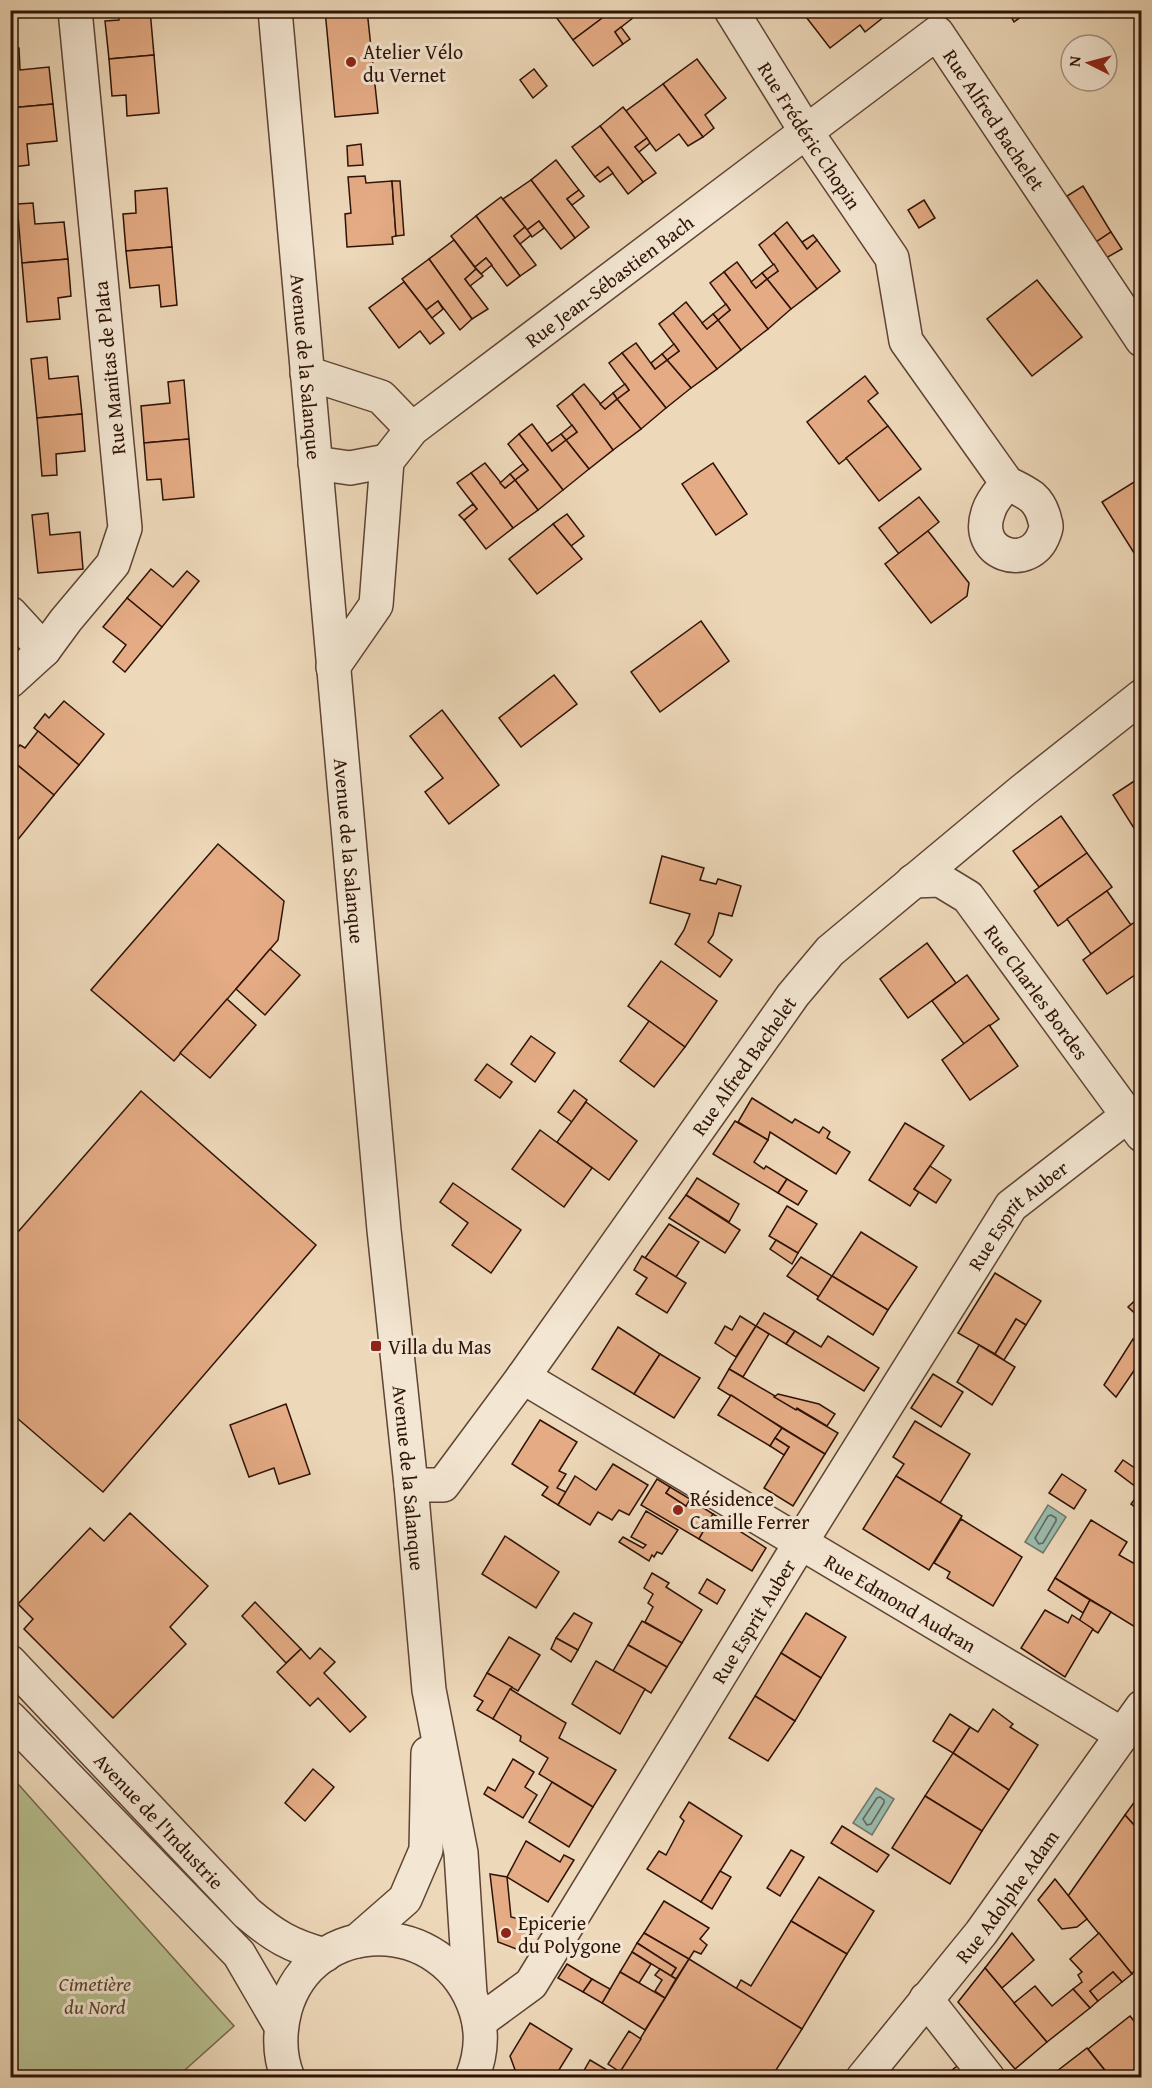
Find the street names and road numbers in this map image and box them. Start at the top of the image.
street label: Rue Alfred Bachelet [937,43,1053,196]
street label: Rue Frédéric Chopin [752,56,869,215]
street label: Rue Jean-Sébastien Bach [518,207,699,354]
street label: Avenue de la Salanque [284,273,330,461]
street label: Rue Manitas de Plata [85,279,133,456]
street label: Avenue de la Salanque [327,757,373,945]
street label: Rue Charles Bordes [978,918,1096,1065]
street label: Rue Alfred Bachelet [684,990,803,1141]
street label: Rue Esprit Auber [960,1153,1074,1276]
street label: Avenue de la Salanque [386,1384,433,1572]
street label: Rue Edmond Audran [819,1546,982,1659]
street label: Rue Esprit Auber [704,1553,802,1689]
street label: Avenue de l'Industrie [88,1746,231,1895]
street label: Rue Adolphe Adam [948,1823,1066,1969]

